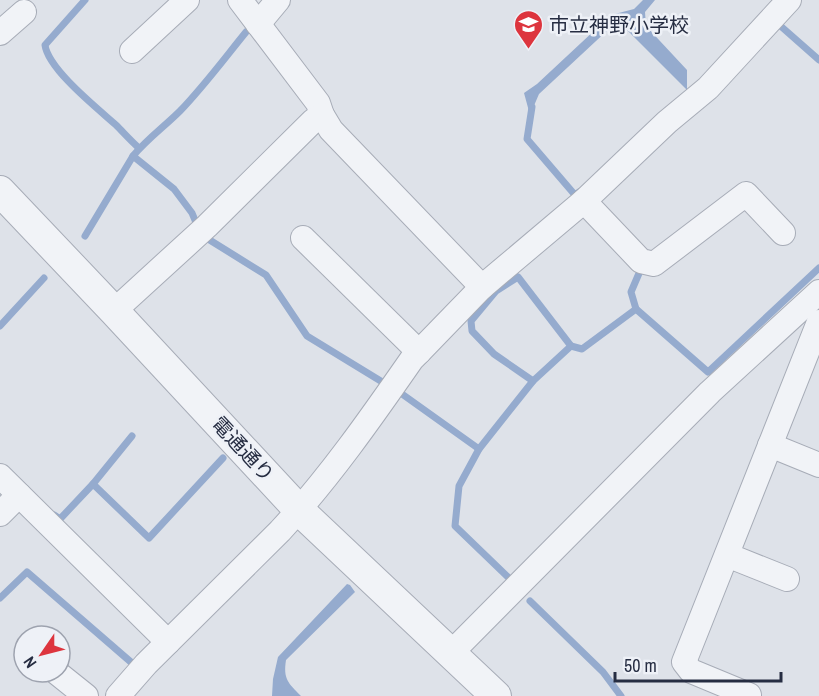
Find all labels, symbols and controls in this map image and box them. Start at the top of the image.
school or university icon: 市立神野小学校 [512,9,544,51]
place label: 市立神野小学校 [549,11,689,38]
street label: 電通通り [206,410,281,487]
north arrow [12,624,72,684]
scale bar [615,645,782,683]
text: N [18,652,41,673]
text: 50 m [624,653,657,678]

